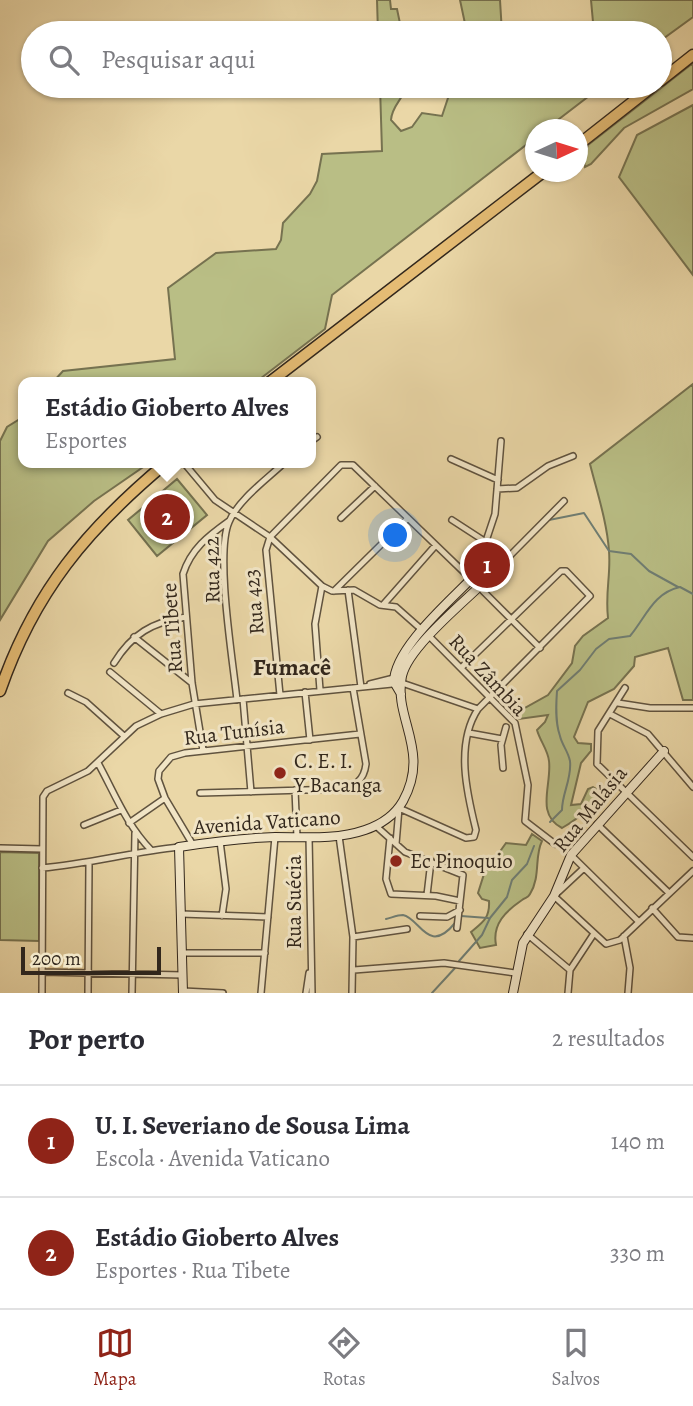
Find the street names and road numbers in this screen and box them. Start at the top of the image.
street label: Rua 422 [197,536,227,604]
street label: Rua 423 [237,568,271,636]
street label: Rua Tibete [155,582,189,674]
street label: Rua Zâmbia [443,628,534,722]
street label: Rua Tunísia [182,712,286,752]
street label: Rua Malásia [546,760,634,858]
street label: Avenida Vaticano [192,803,341,841]
street label: Rua Suécia [280,855,308,949]

